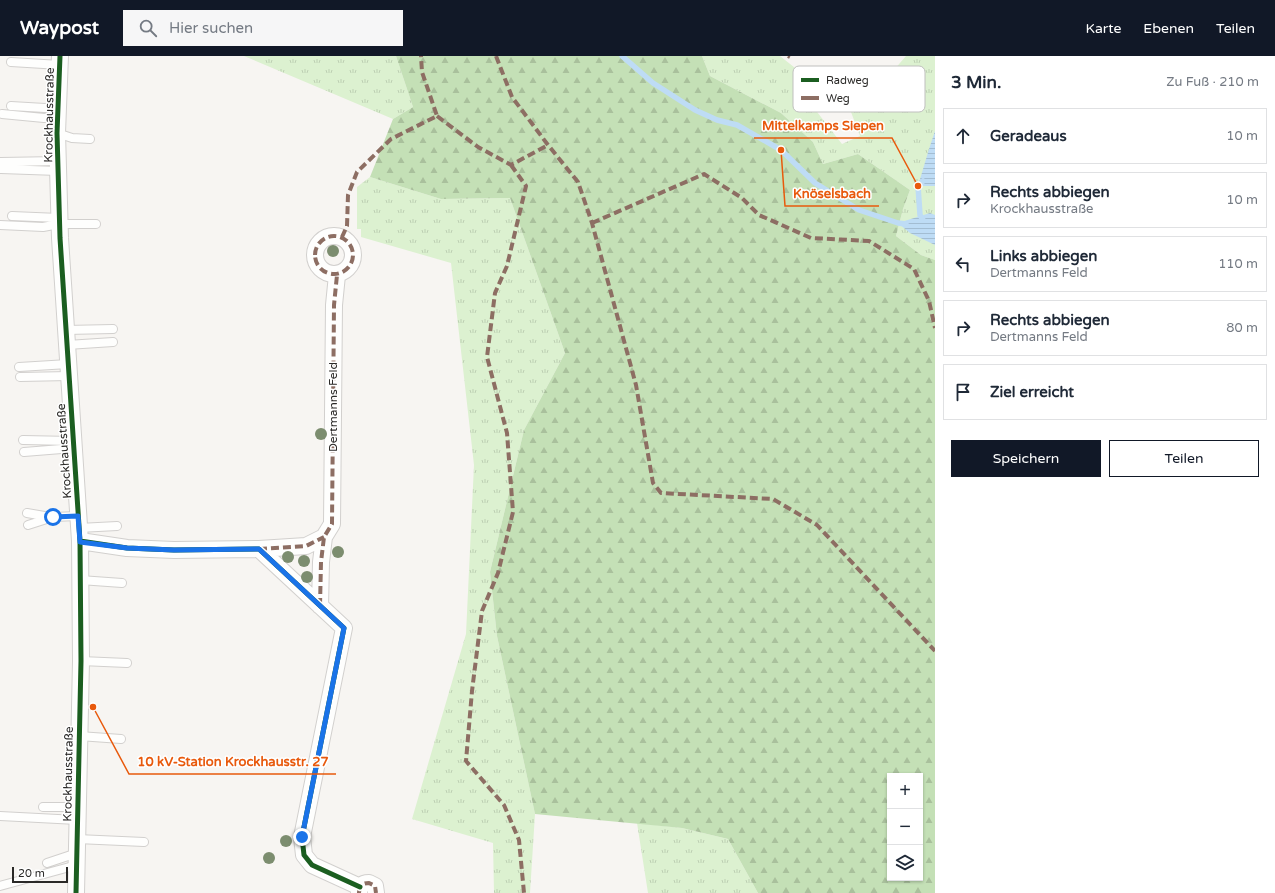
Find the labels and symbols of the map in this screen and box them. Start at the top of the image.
legend [793,66,925,112]
street label: Krockhausstraße [41,67,57,163]
text: Radweg [826,74,869,87]
text: Weg [826,92,850,105]
callout: Mittelkamps Siepen [754,113,892,138]
text: Mittelkamps Siepen [762,118,884,134]
callout: Knöselsbach [785,181,879,206]
text: Knöselsbach [793,186,871,202]
street label: Dertmanns Feld [326,362,340,452]
street label: Krockhausstraße [54,403,74,499]
route start [44,508,62,526]
street label: Krockhausstraße [60,726,76,822]
callout: 10 kV-Station Krockhausstr. 27 [129,749,336,774]
text: 10 kV-Station Krockhausstr. 27 [137,754,329,770]
route end [293,828,311,846]
scale bar [12,865,68,884]

